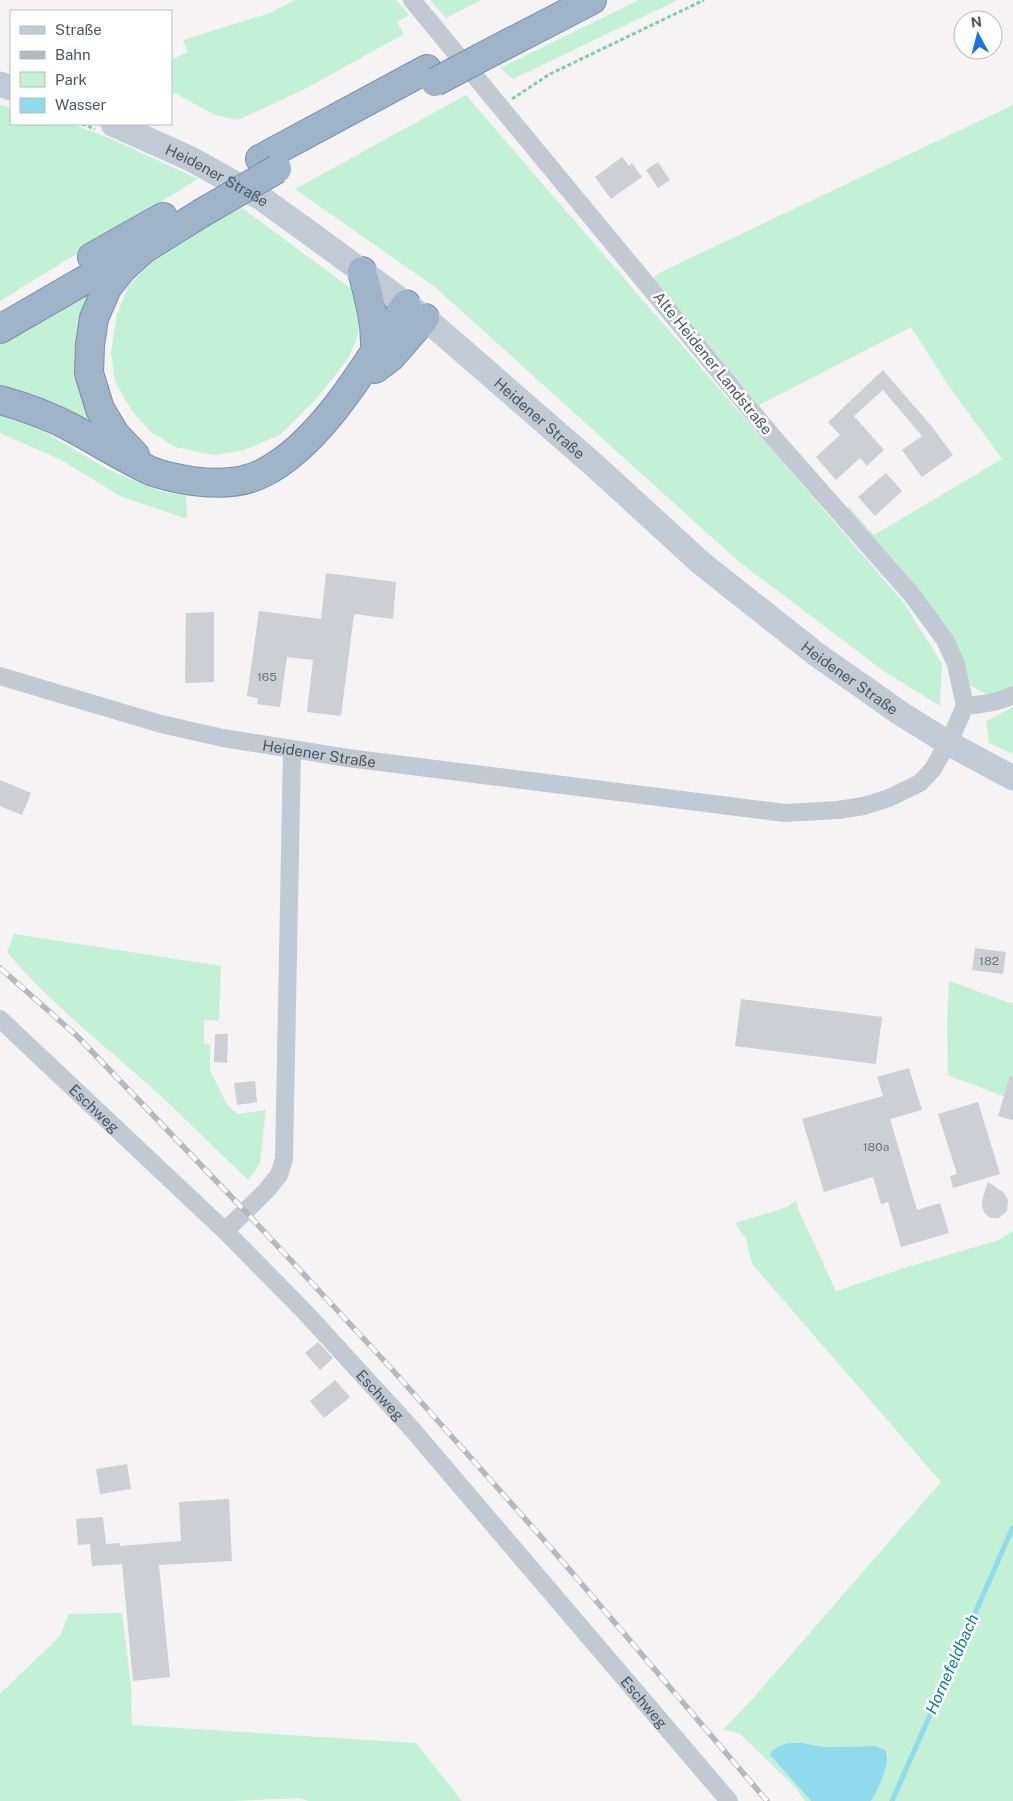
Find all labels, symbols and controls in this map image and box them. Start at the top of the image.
legend [10,10,172,125]
north arrow [953,10,1003,60]
text: N [970,13,983,31]
text: Straße [55,21,102,38]
text: Bahn [55,46,91,63]
text: Park [55,71,87,88]
text: Wasser [55,96,107,113]
street label: Heidener Straße [163,140,272,209]
street label: Alte Heidener Landstraße [650,288,776,438]
street label: Heidener Straße [491,374,589,462]
street label: Heidener Straße [798,637,902,718]
house number: 165 [257,670,277,684]
street label: Heidener Straße [261,736,377,770]
house number: 182 [979,954,999,968]
street label: Eschweg [66,1081,123,1136]
house number: 180a [863,1140,889,1154]
street label: Eschweg [353,1366,408,1424]
water label: Hornefeldbach [922,1611,982,1717]
street label: Eschweg [618,1673,671,1731]

